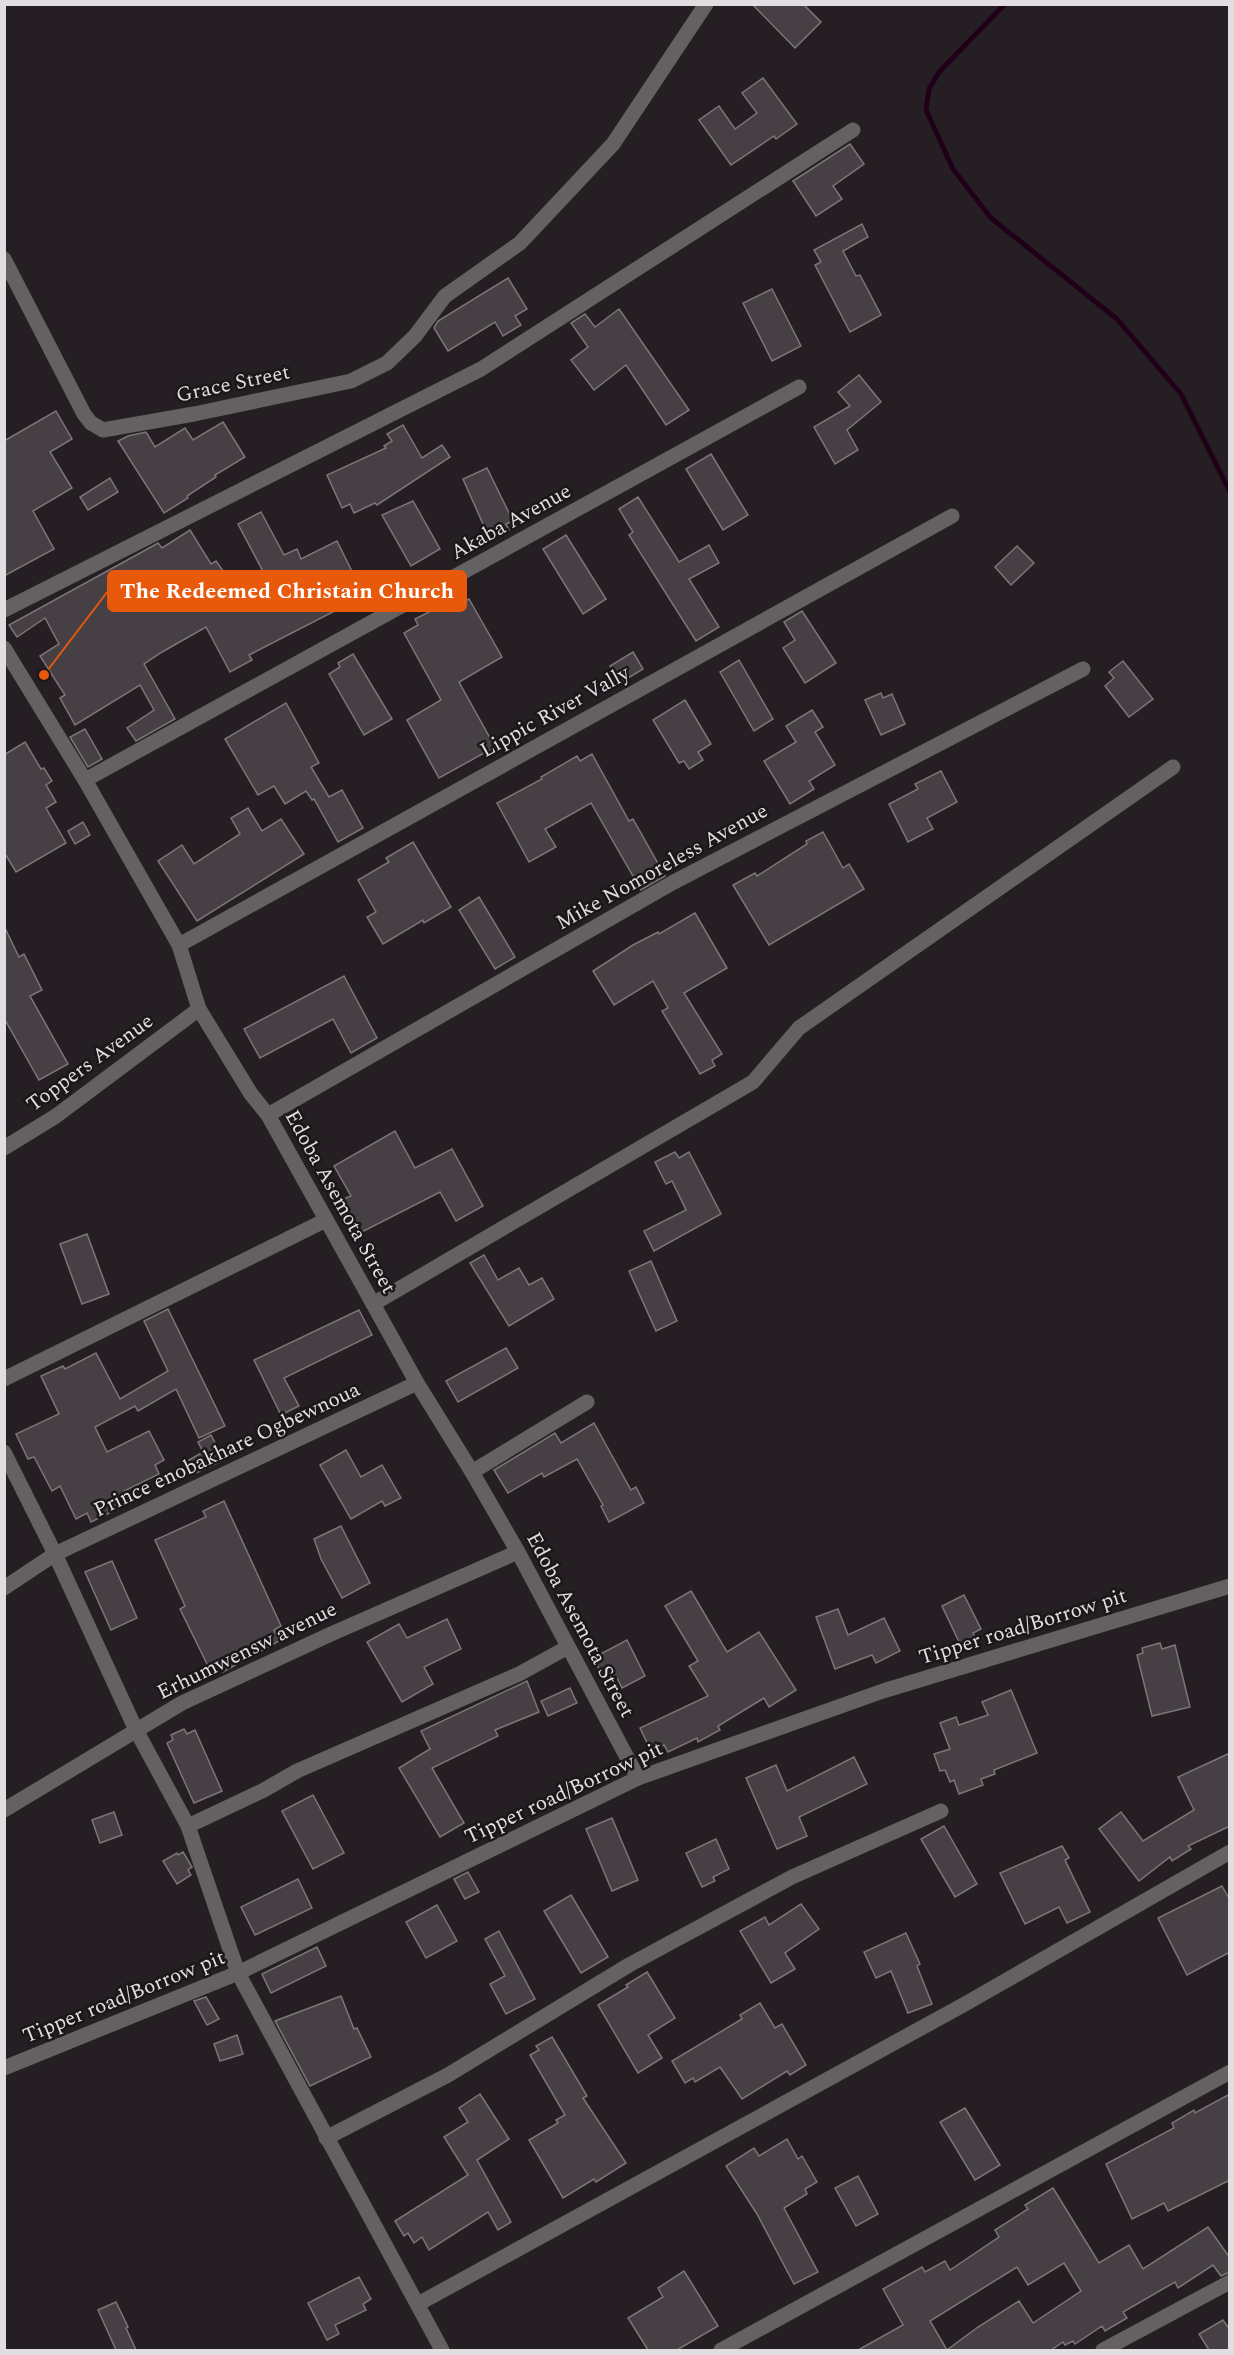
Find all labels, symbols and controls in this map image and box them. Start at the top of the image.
street label: Grace Street [173,356,293,412]
street label: Akaba Avenue [445,476,577,568]
callout: The Redeemed Christain Church [108,571,466,611]
text: The Redeemed Christain Church [120,575,454,608]
street label: Lippic River Vally [474,657,637,766]
street label: Mike Nomoreless Avenue [550,795,774,939]
street label: Toppers Avenue [20,1006,160,1120]
street label: Edoba Asemota Street [276,1104,404,1300]
street label: Prince enobakhare Ogbewnoua [88,1374,366,1526]
street label: Edoba Asemota Street [517,1526,643,1724]
street label: Tipper road/Borrow pit [915,1580,1131,1674]
street label: Erhumwensw avenue [151,1593,343,1709]
street label: Tipper road/Borrow pit [459,1733,669,1853]
street label: Tipper road/Borrow pit [18,1942,230,2052]

